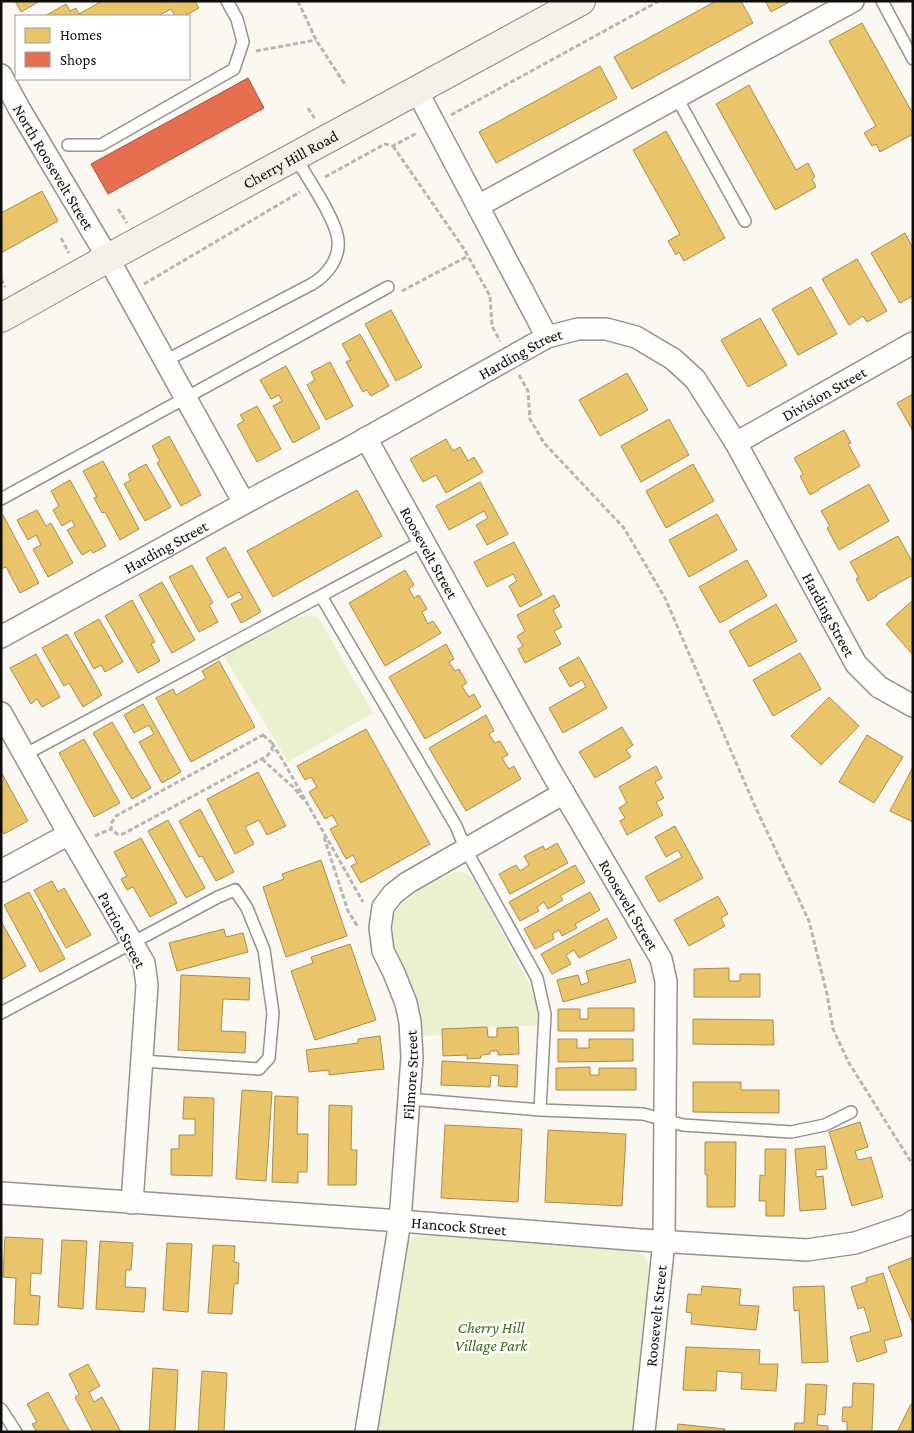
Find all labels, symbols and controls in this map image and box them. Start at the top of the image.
legend [15,15,190,80]
text: Homes [60,27,102,43]
text: Shops [60,52,96,69]
street label: North Roosevelt Street [10,101,98,233]
street label: Cherry Hill Road [240,126,341,192]
street label: Harding Street [475,325,565,382]
street label: Division Street [779,362,870,424]
street label: Roosevelt Street [397,504,462,602]
street label: Harding Street [121,516,211,576]
street label: Harding Street [800,570,859,660]
street label: Roosevelt Street [596,857,663,954]
street label: Patriot Street [95,889,150,972]
street label: Filmore Street [399,1029,421,1121]
street label: Hancock Street [410,1213,508,1238]
street label: Roosevelt Street [642,1264,670,1368]
park label: Cherry Hill Village Park [455,1319,528,1355]

